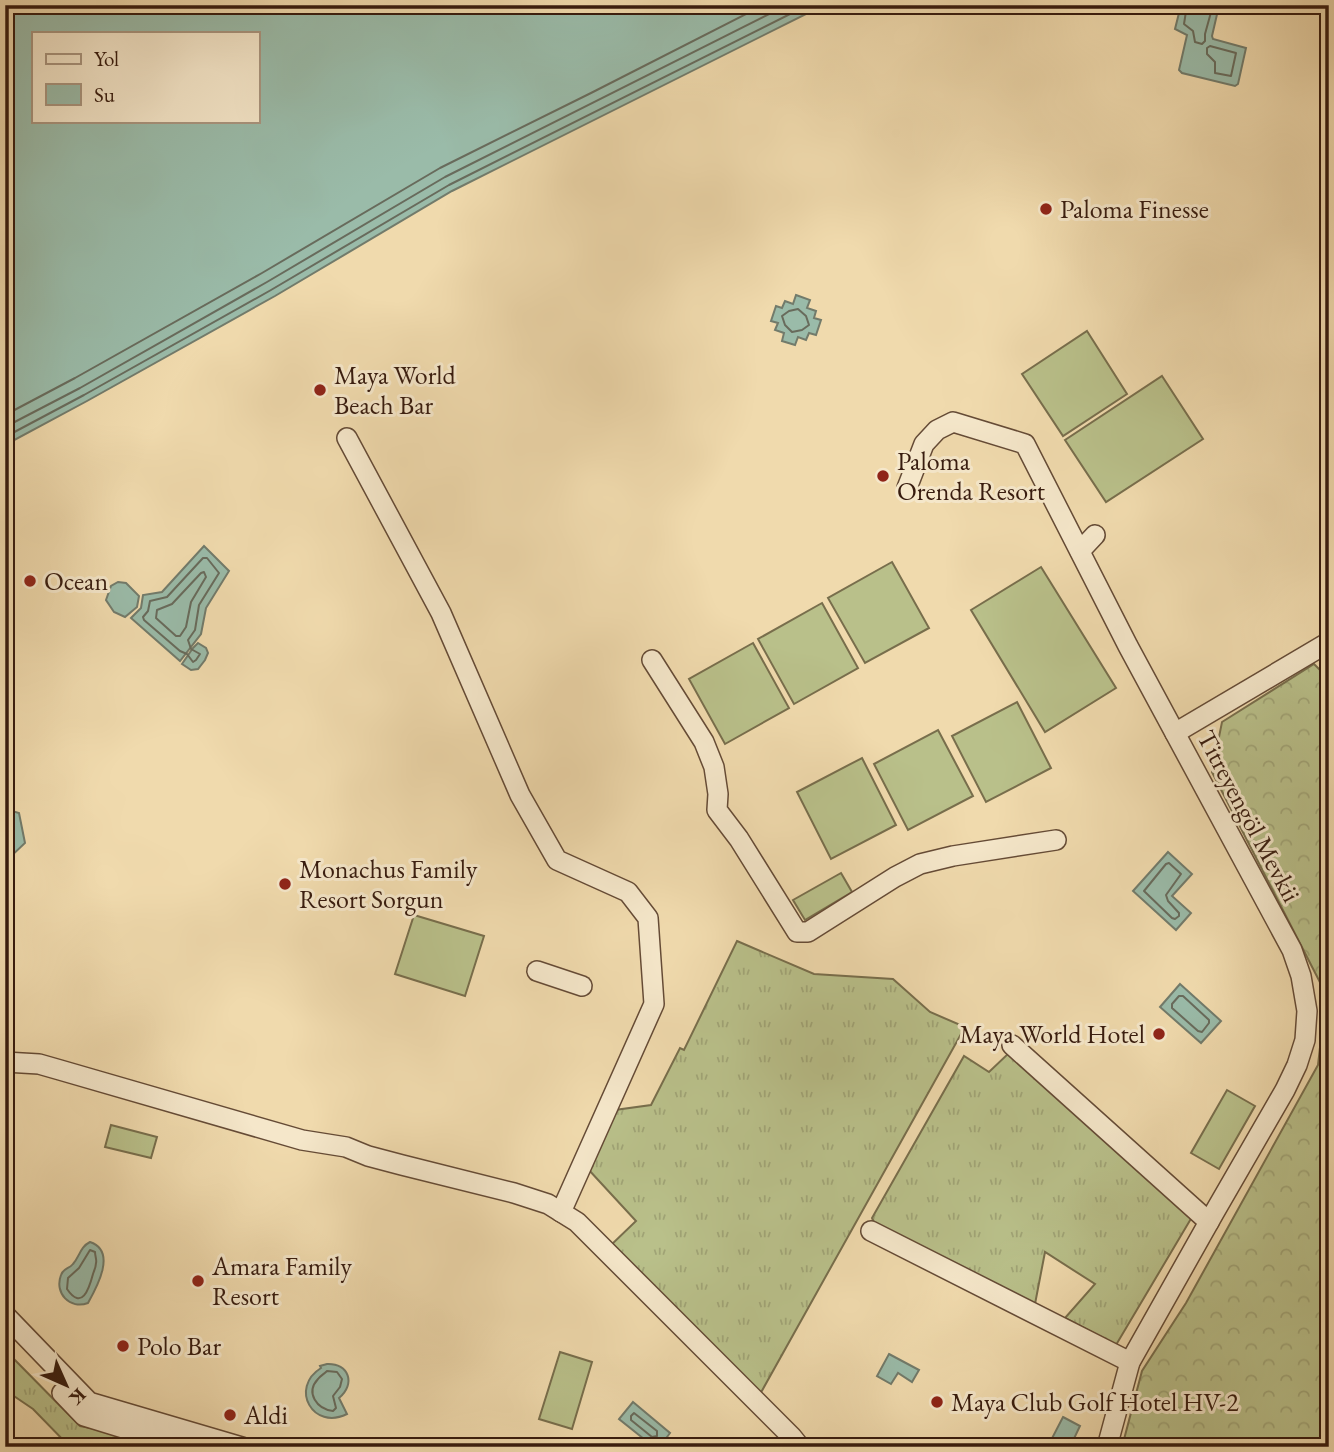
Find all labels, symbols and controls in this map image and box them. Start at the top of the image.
legend [32,32,259,122]
text: Yol [94,45,119,72]
text: Su [94,81,115,108]
place label: Paloma Finesse [1060,192,1209,226]
marker: Paloma Finesse [1038,201,1054,217]
place label: Maya World Beach Bar [334,358,457,422]
marker: Maya World Beach Bar [312,382,328,398]
place label: Paloma Orenda Resort [897,444,1045,508]
marker: Paloma Orenda Resort [875,468,891,484]
place label: Ocean [44,564,108,598]
marker: Ocean [22,573,38,589]
street label: Titreyengöl Mevkii [1189,724,1309,908]
place label: Monachus Family Resort Sorgun [299,852,478,916]
marker: Monachus Family Resort Sorgun [277,876,293,892]
place label: Maya World Hotel [960,1017,1145,1051]
marker: Maya World Hotel [1151,1026,1167,1042]
place label: Amara Family Resort [211,1249,353,1313]
marker: Amara Family Resort [190,1273,206,1289]
place label: Polo Bar [137,1329,221,1363]
marker: Polo Bar [115,1338,131,1354]
north arrow [32,1350,102,1420]
text: K [63,1383,92,1411]
place label: Maya Club Golf Hotel HV-2 [951,1385,1239,1419]
marker: Maya Club Golf Hotel HV-2 [929,1394,945,1410]
place label: Aldi [243,1398,288,1432]
marker: Aldi [222,1407,238,1423]

